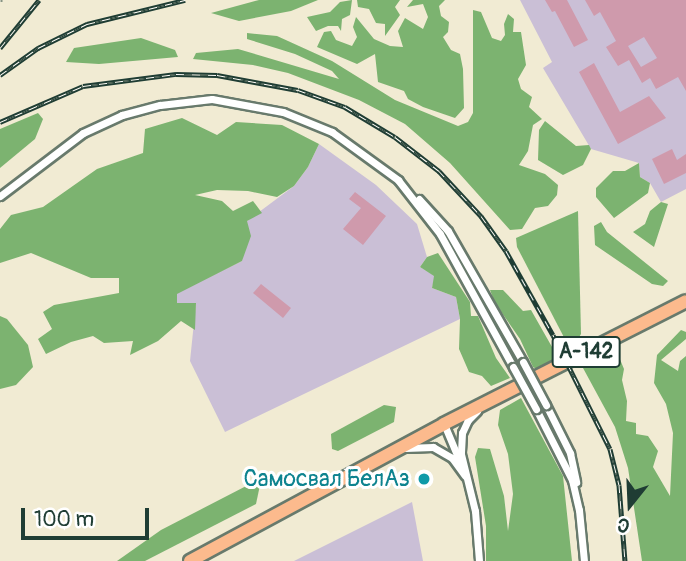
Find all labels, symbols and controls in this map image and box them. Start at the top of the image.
road number: А-142 [551,334,621,370]
place label: Самосвал БелАз [244,465,410,493]
north arrow [595,470,665,540]
marker: Самосвал БелАз [416,471,432,487]
scale bar [24,494,152,538]
text: 100 m [34,506,94,533]
text: С [614,512,633,538]

